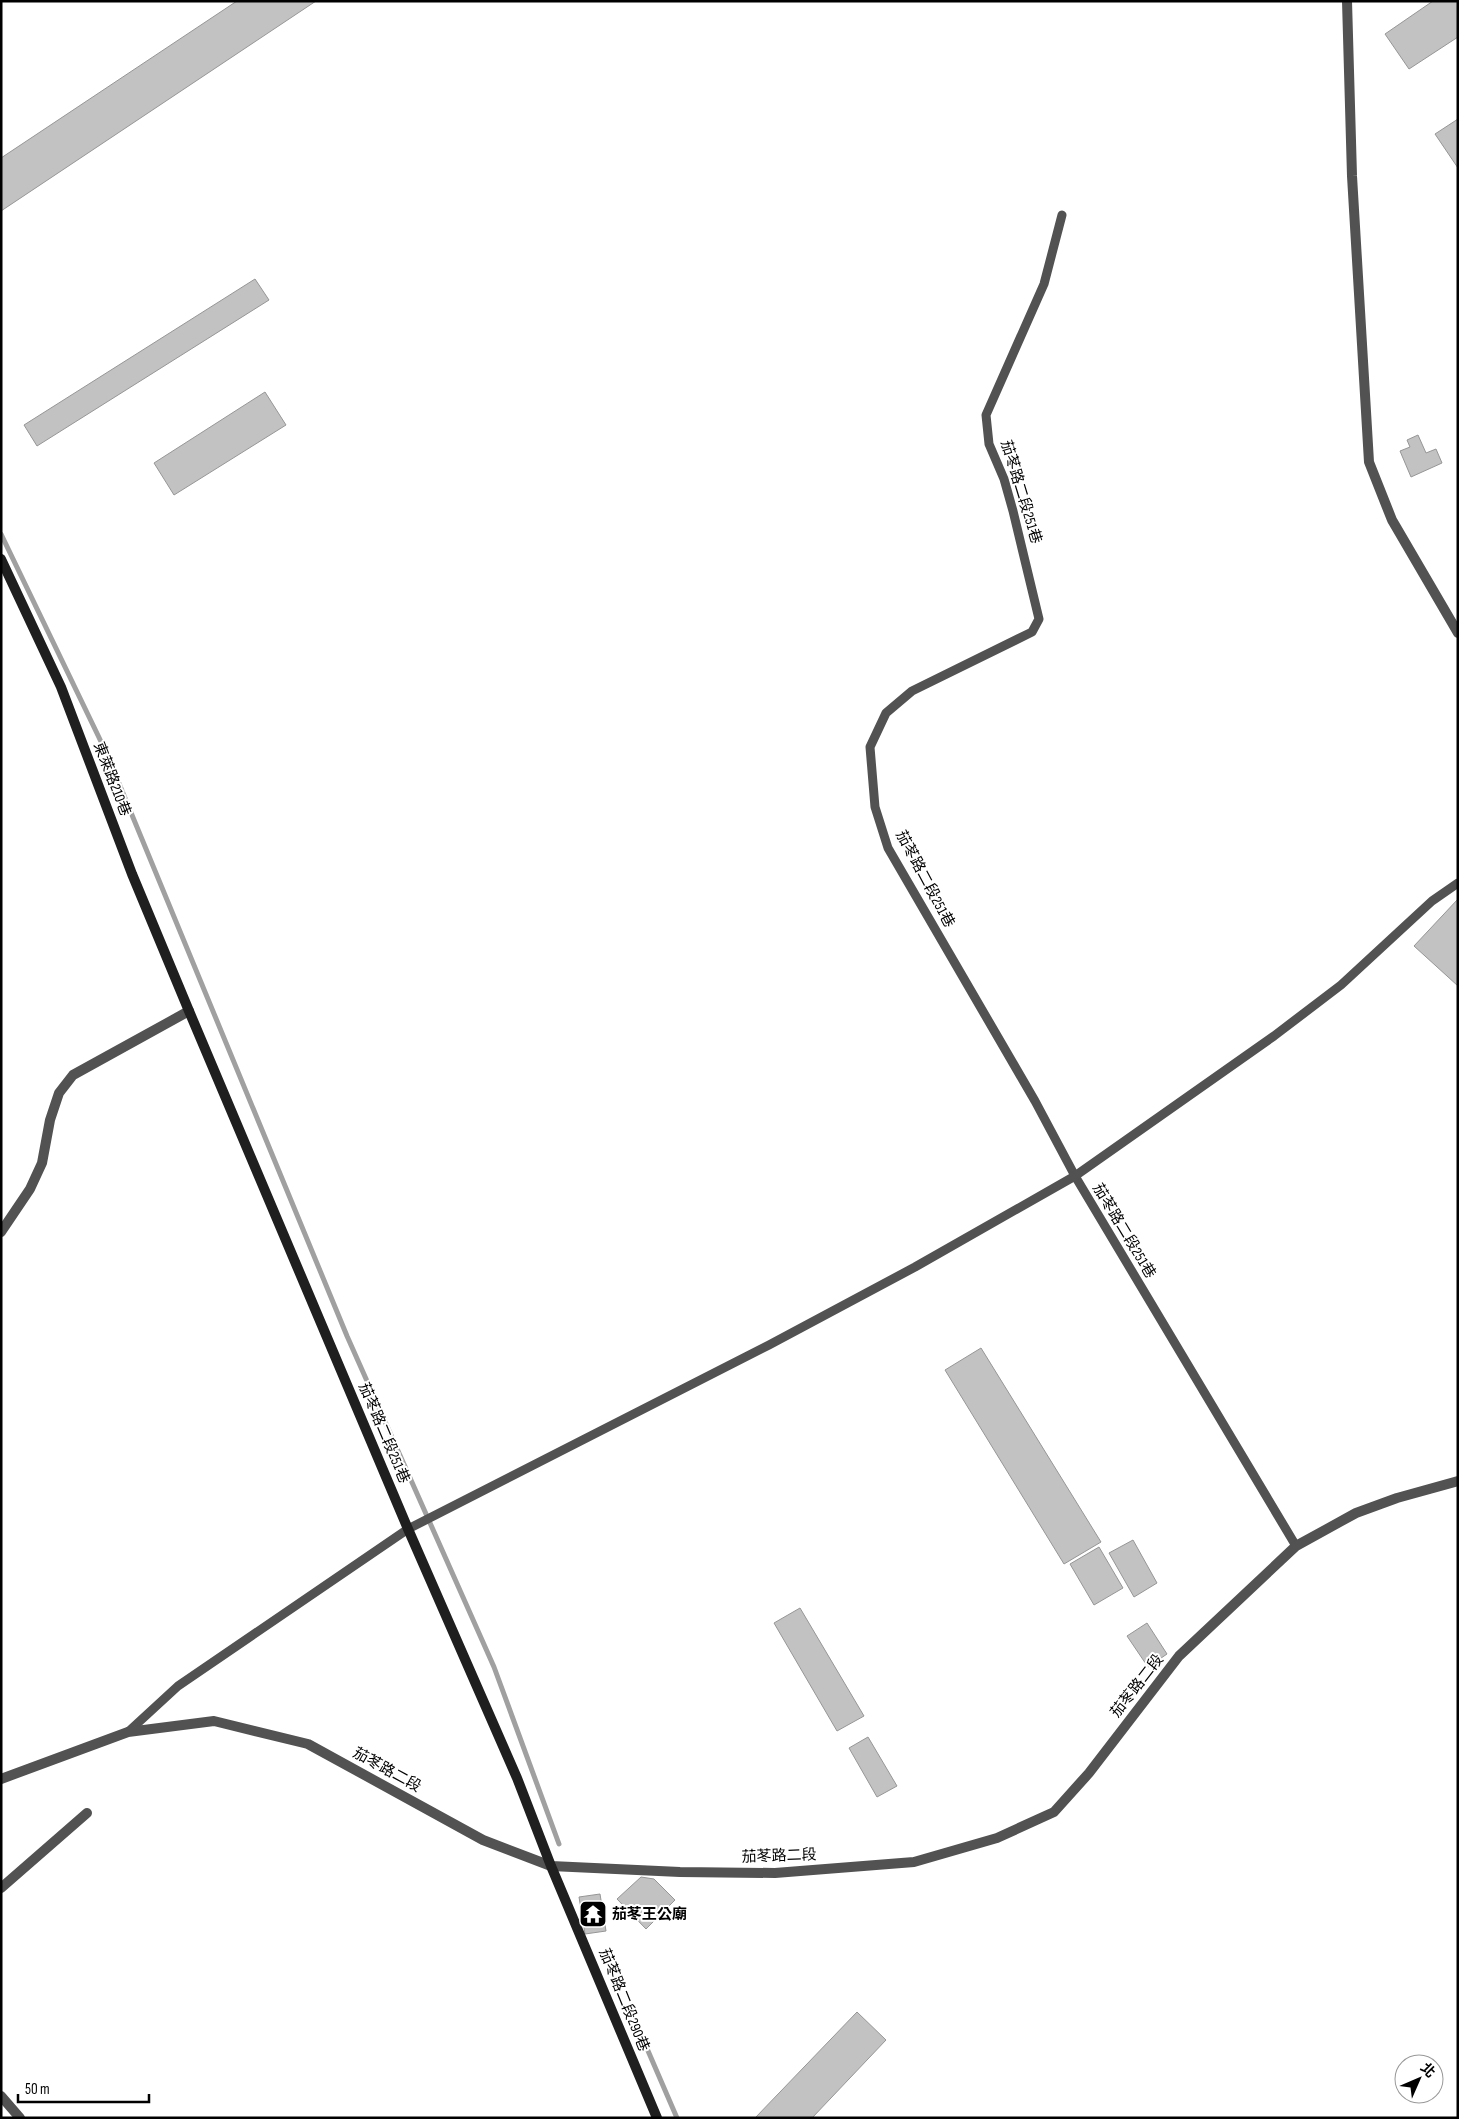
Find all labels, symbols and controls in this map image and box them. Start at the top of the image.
street label: 茄苳路二段251巷 [996,438,1046,546]
street label: 東萊路210巷 [89,739,135,819]
street label: 茄苳路二段251巷 [891,827,959,931]
street label: 茄苳路二段251巷 [1088,1180,1160,1282]
street label: 茄苳路二段251巷 [354,1380,414,1486]
street label: 茄苳路二段 [1106,1651,1168,1721]
street label: 茄苳路二段 [350,1744,424,1796]
street label: 茄苳路二段 [741,1845,817,1867]
temple icon: 茄苳王公廟 [578,1899,608,1929]
place label: 茄苳王公廟 [612,1905,687,1924]
street label: 茄苳路二段290巷 [595,1946,653,2054]
north arrow [1394,2054,1444,2104]
text: 北 [1417,2059,1439,2081]
scale bar [18,2072,149,2104]
text: 50 m [25,2080,50,2099]

